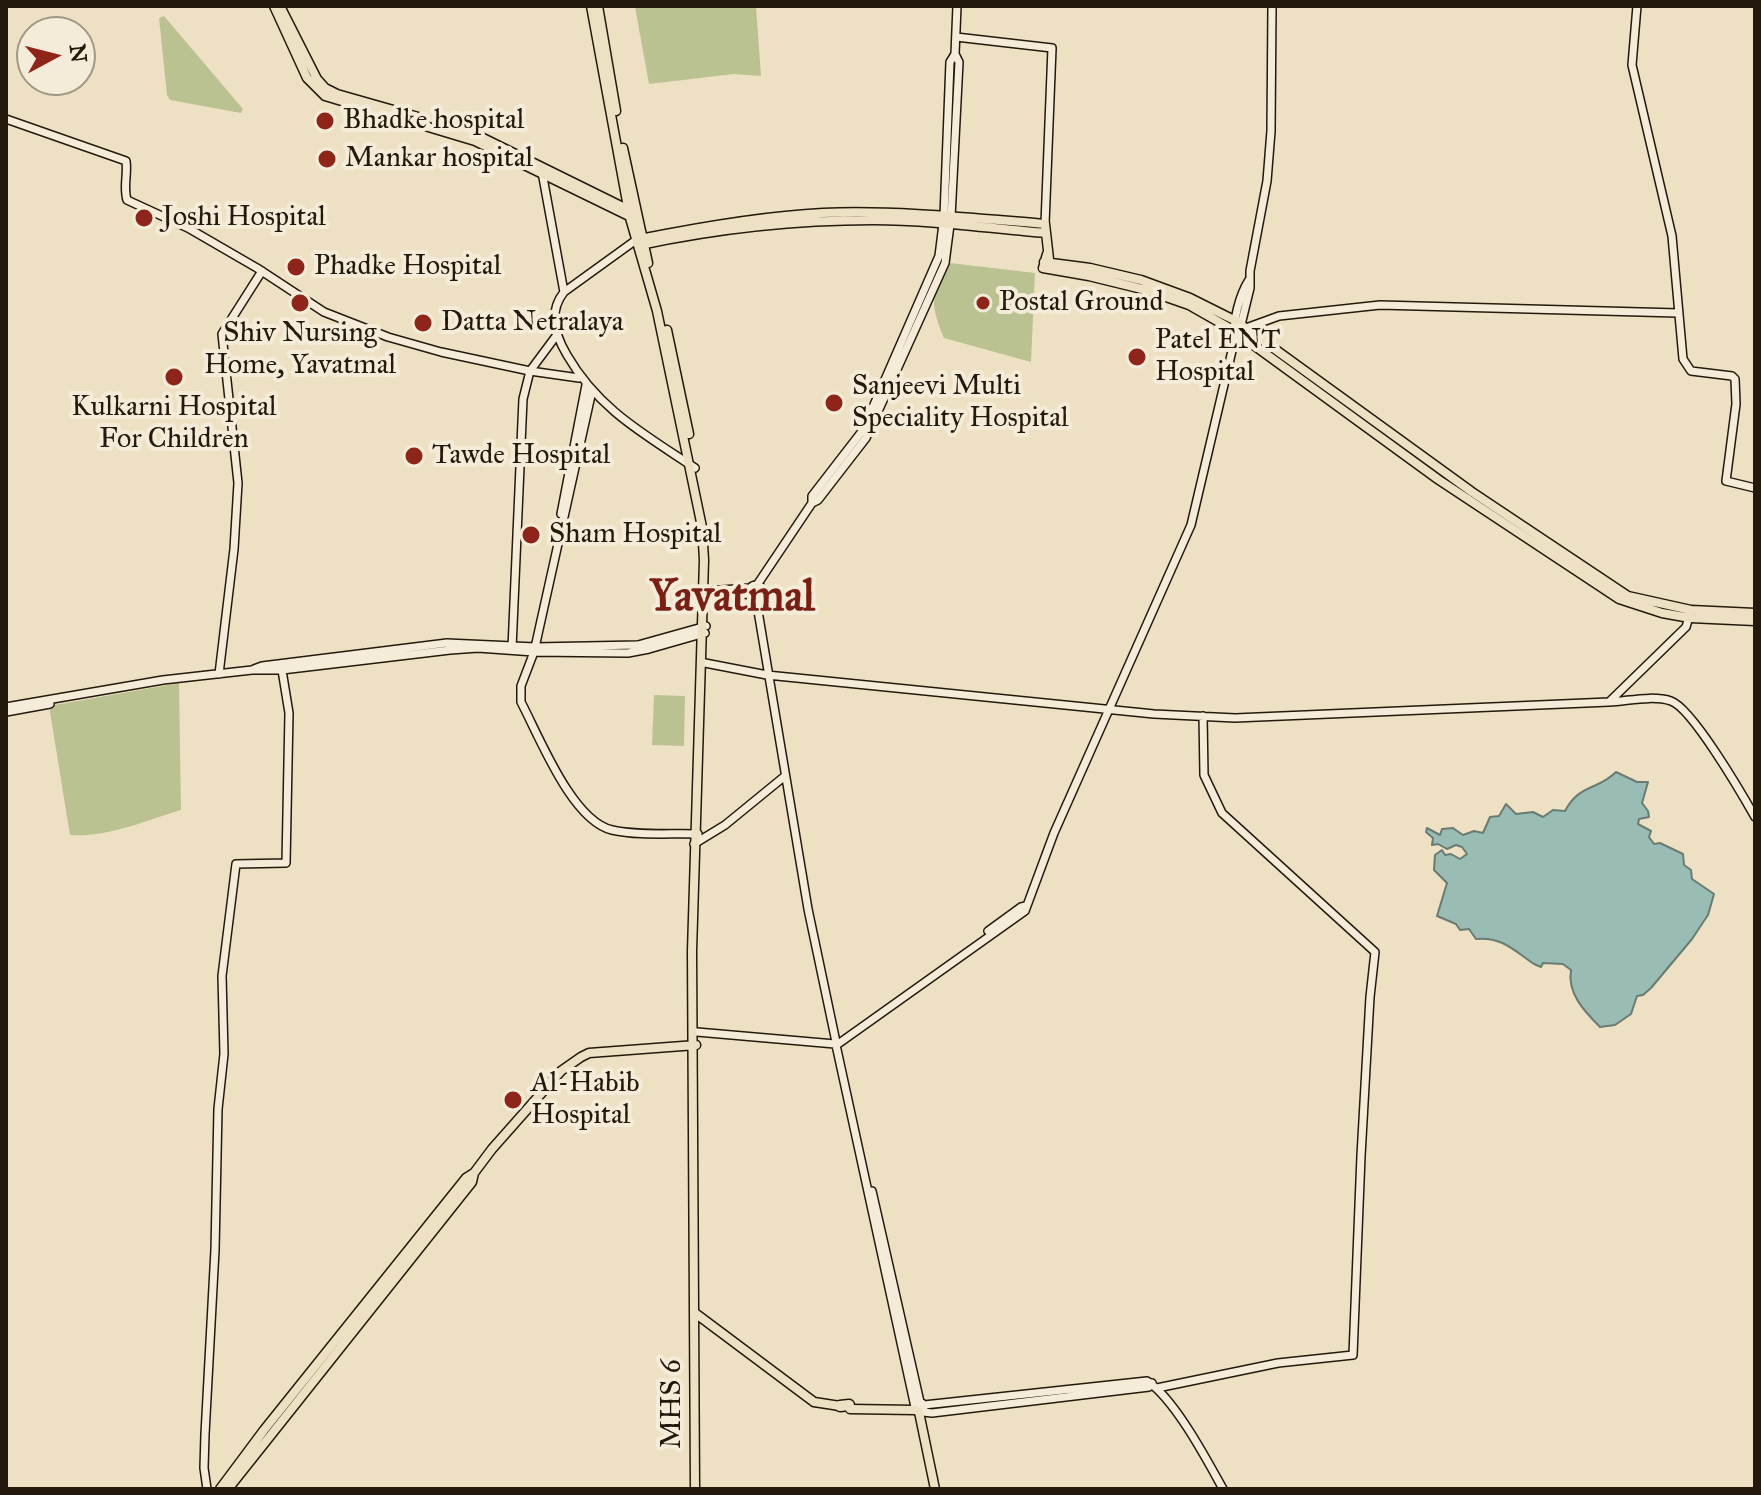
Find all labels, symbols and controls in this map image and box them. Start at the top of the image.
north arrow [16,16,96,96]
text: N [64,42,93,64]
place label: Bhadke hospital [343,104,524,138]
marker: Bhadke hospital [314,110,336,132]
place label: Mankar hospital [345,142,533,176]
marker: Mankar hospital [316,148,338,170]
place label: Joshi Hospital [162,201,326,235]
marker: Joshi Hospital [133,207,155,229]
place label: Phadke Hospital [314,250,501,284]
marker: Phadke Hospital [285,256,307,278]
place label: Postal Ground [999,286,1164,320]
marker: Shiv Nursing Home, Yavatmal [289,292,311,314]
marker: Postal Ground [974,294,992,312]
place label: Datta Netralaya [441,306,624,340]
marker: Datta Netralaya [412,312,434,334]
place label: Shiv Nursing Home, Yavatmal [204,317,396,383]
place label: Patel ENT Hospital [1155,324,1281,390]
marker: Patel ENT Hospital [1126,346,1148,368]
marker: Kulkarni Hospital For Children [163,366,185,388]
place label: Sanjeevi Multi Speciality Hospital [852,370,1069,436]
place label: Kulkarni Hospital For Children [71,391,277,457]
marker: Sanjeevi Multi Speciality Hospital [823,392,845,414]
place label: Tawde Hospital [432,439,610,473]
marker: Tawde Hospital [403,445,425,467]
place label: Sham Hospital [549,518,721,552]
marker: Sham Hospital [520,524,542,546]
district label: Yavatmal [649,573,815,625]
place label: Al-Habib Hospital [531,1067,640,1133]
marker: Al-Habib Hospital [502,1089,524,1111]
street label: MHS 6 [656,1359,690,1449]

